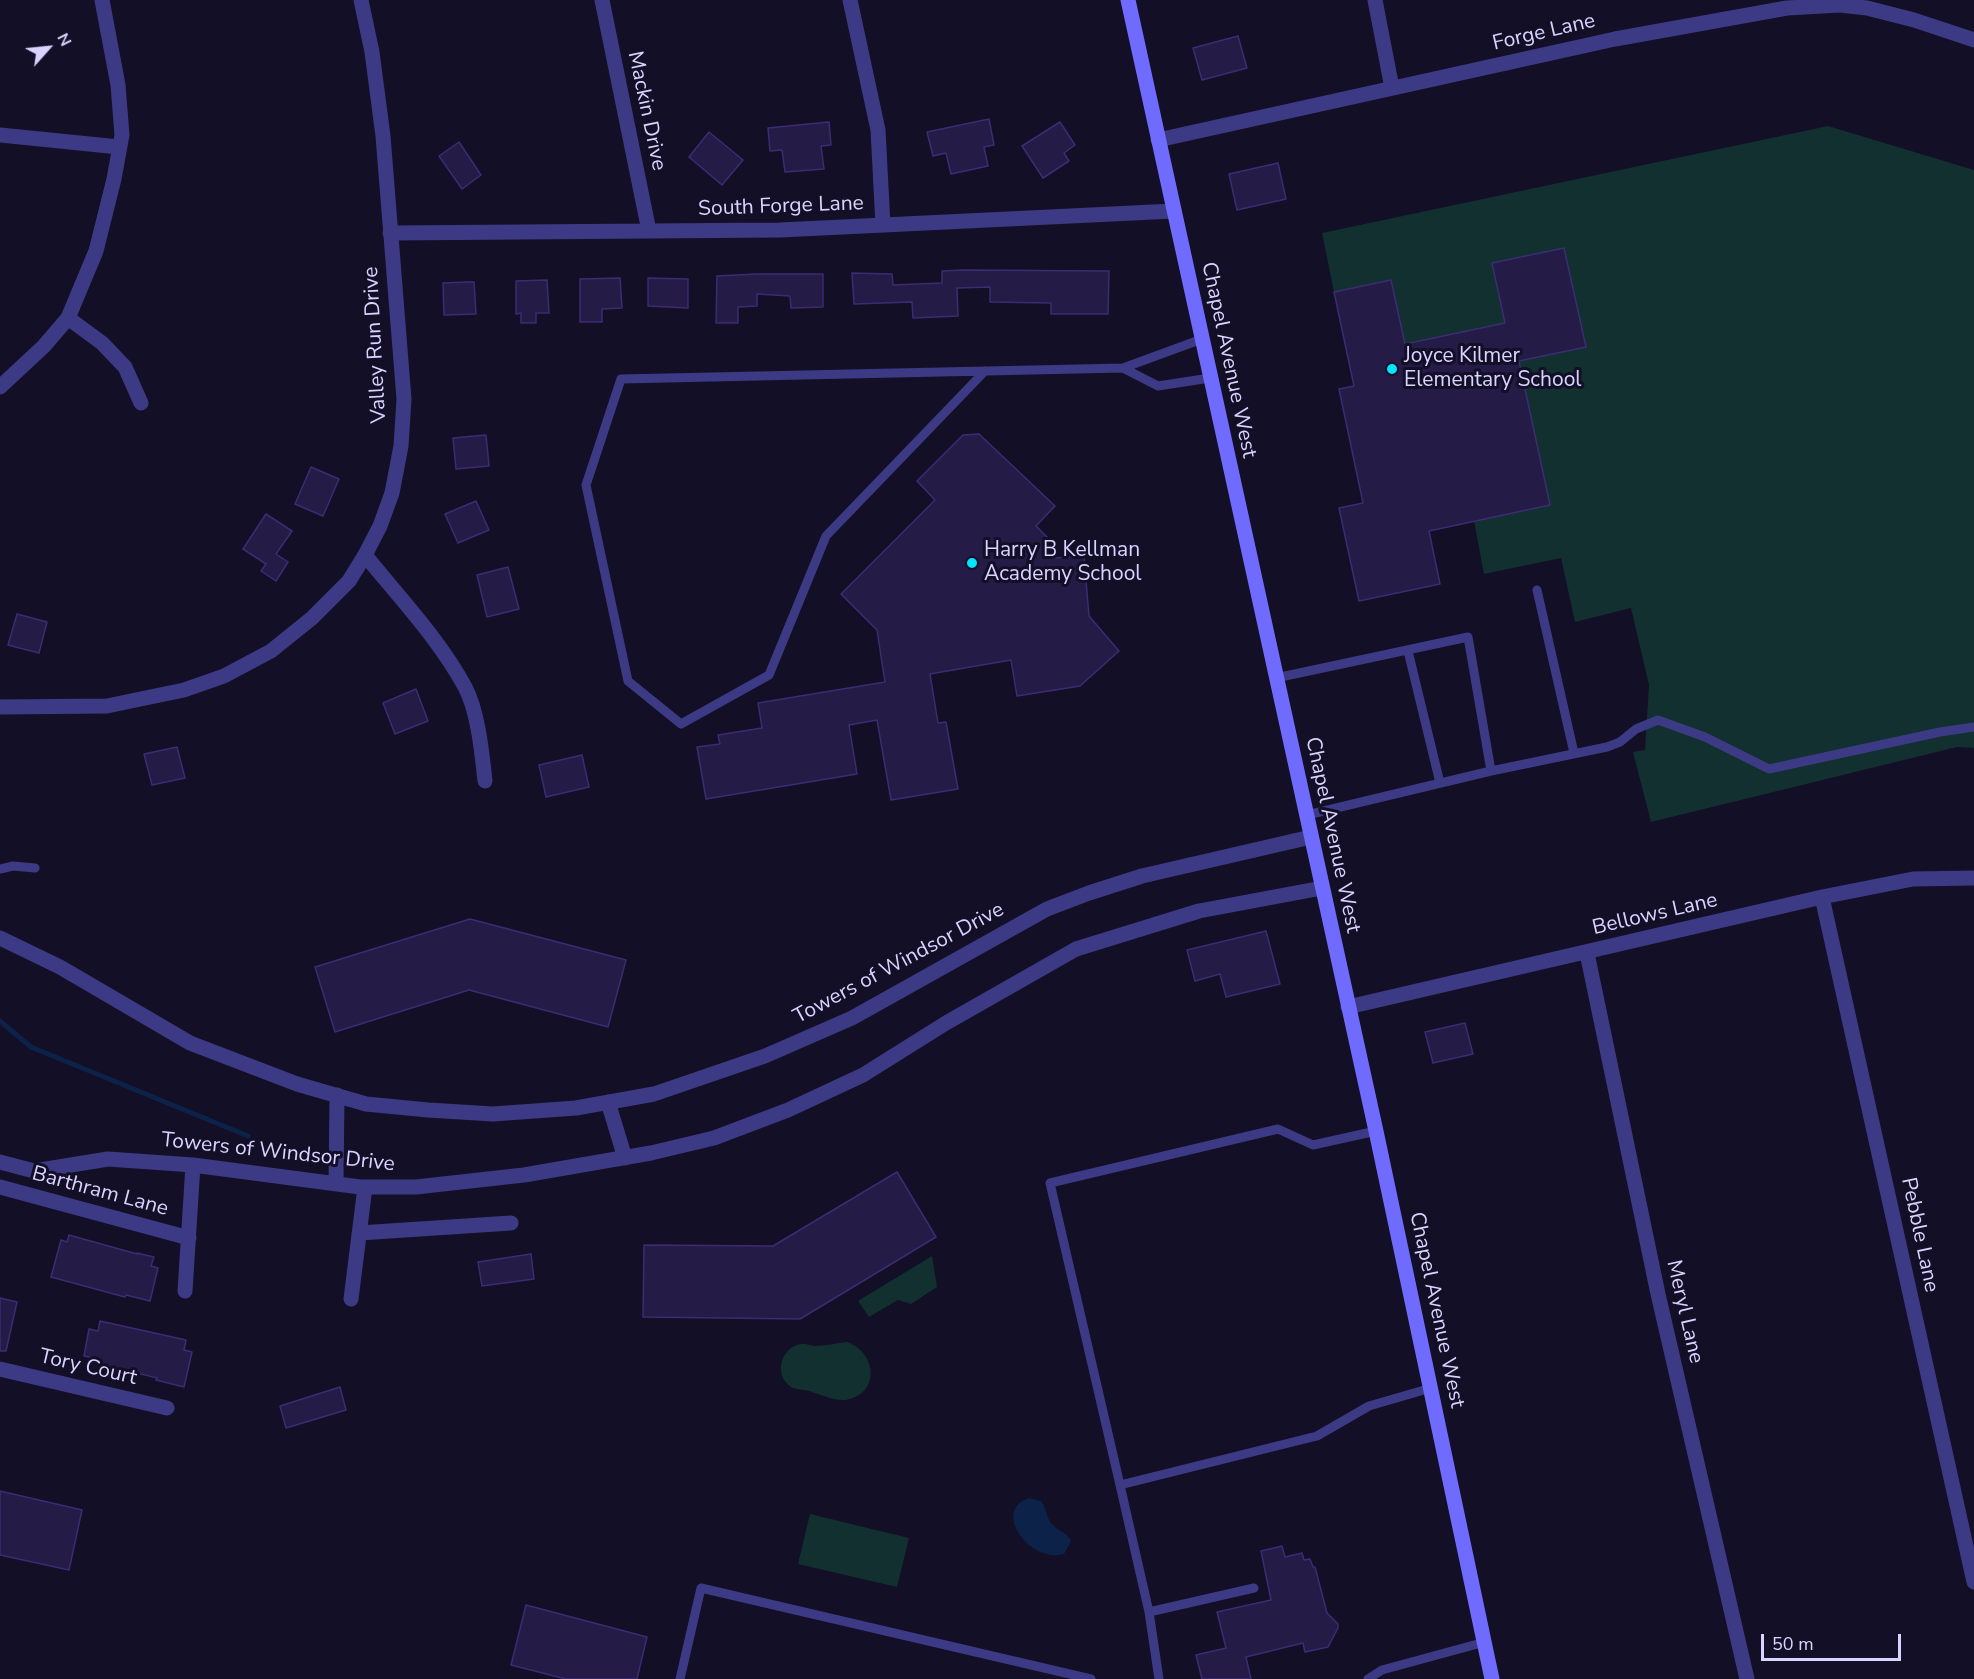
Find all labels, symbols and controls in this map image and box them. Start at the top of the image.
street label: Forge Lane [1490,9,1598,57]
north arrow [18,18,78,78]
text: N [52,30,77,50]
street label: Mackin Drive [621,49,671,173]
street label: South Forge Lane [698,192,864,222]
street label: Chapel Avenue West [1195,260,1261,460]
street label: Valley Run Drive [359,266,393,424]
place label: Joyce Kilmer Elementary School [1404,344,1582,394]
marker: Joyce Kilmer Elementary School [1385,362,1399,376]
place label: Harry B Kellman Academy School [984,538,1142,588]
marker: Harry B Kellman Academy School [965,556,979,570]
street label: Chapel Avenue West [1299,735,1365,935]
street label: Bellows Lane [1590,888,1720,942]
street label: Towers of Windsor Drive [789,898,1009,1030]
street label: Towers of Windsor Drive [160,1128,396,1178]
street label: Barthram Lane [29,1162,171,1222]
street label: Pebble Lane [1895,1175,1943,1295]
street label: Chapel Avenue West [1403,1210,1469,1410]
street label: Meryl Lane [1660,1258,1708,1366]
street label: Tory Court [37,1345,139,1391]
scale bar [1764,1622,1904,1660]
text: 50 m [1772,1632,1814,1656]

